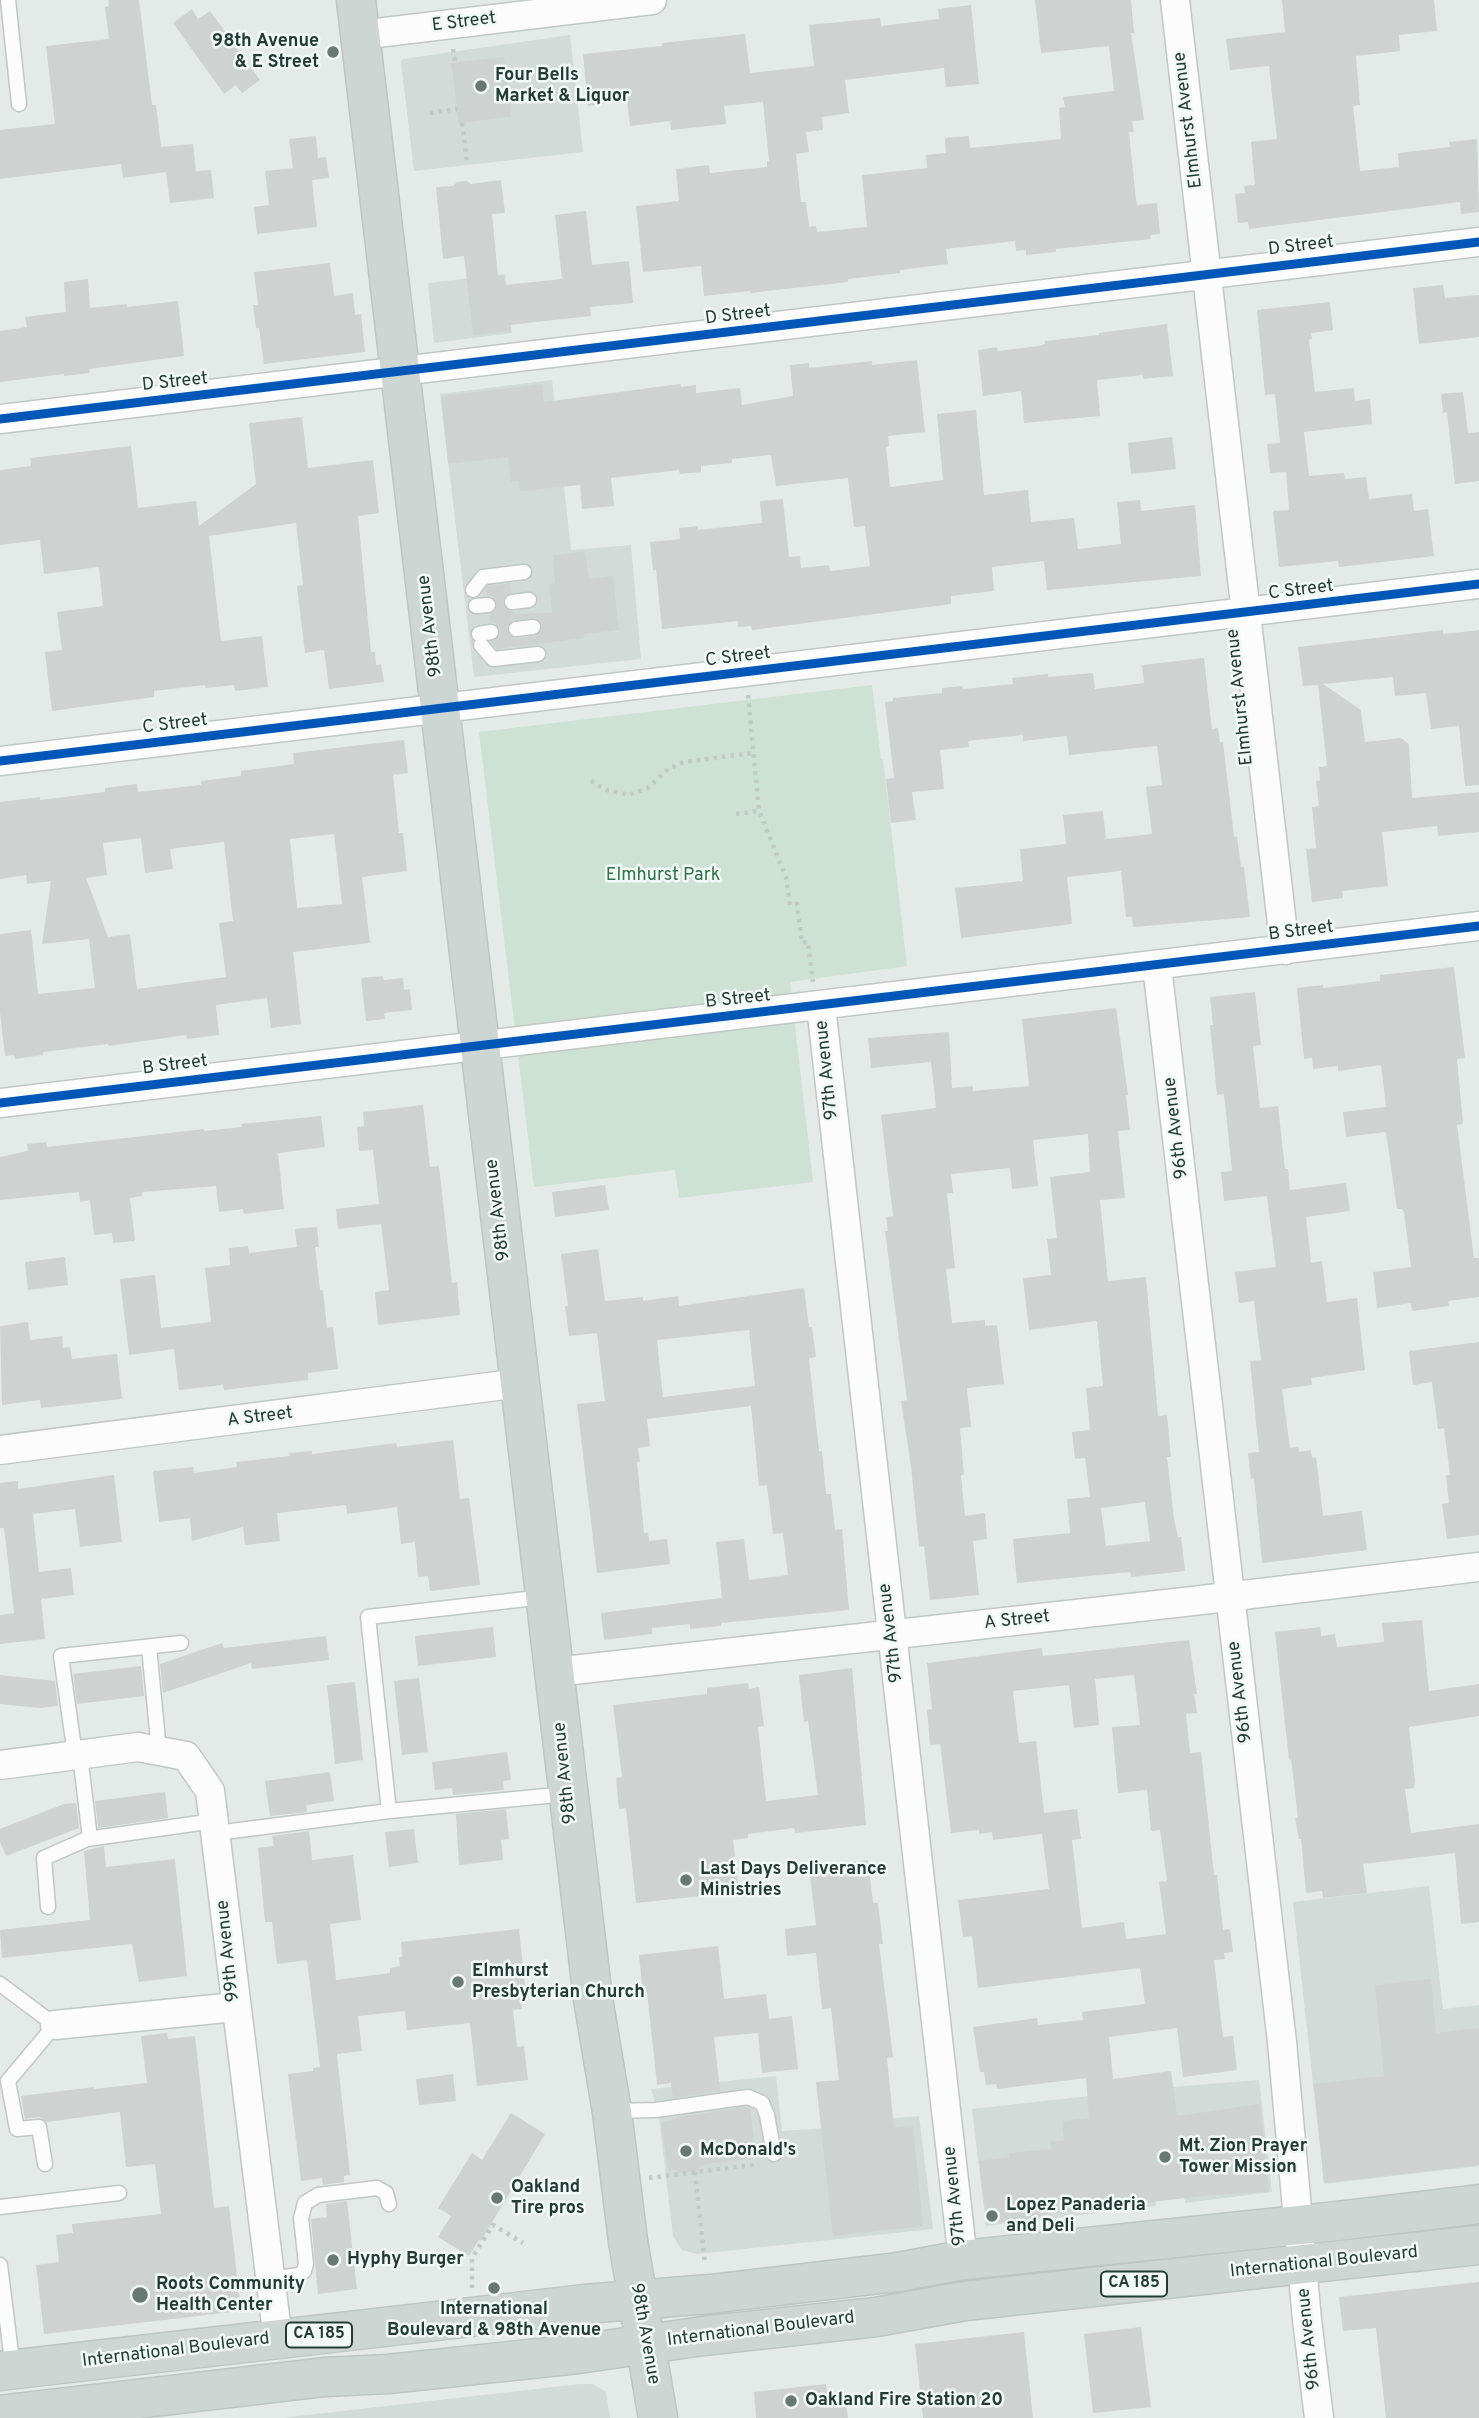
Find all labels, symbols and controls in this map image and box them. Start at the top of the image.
street label: E Street [431,8,497,38]
place label: 98th Avenue & E Street [212,31,319,74]
marker: 98th Avenue & E Street [325,44,341,60]
street label: Elmhurst Avenue [1170,50,1208,190]
place label: Four Bells Market & Liquor [495,65,629,108]
marker: Four Bells Market & Liquor [473,78,489,94]
street label: D Street [1267,232,1335,262]
street label: D Street [704,301,772,331]
street label: D Street [141,369,209,397]
street label: 98th Avenue [414,574,448,678]
street label: C Street [1267,576,1335,606]
street label: Elmhurst Avenue [1223,628,1259,766]
street label: C Street [704,643,772,673]
street label: C Street [141,710,209,740]
park label: Elmhurst Park [606,865,720,887]
street label: B Street [1267,917,1335,947]
street label: B Street [704,986,772,1014]
street label: 97th Avenue [812,1019,844,1121]
street label: B Street [141,1051,209,1081]
street label: 96th Avenue [1160,1076,1194,1180]
street label: 98th Avenue [482,1158,516,1262]
street label: A Street [226,1403,294,1433]
street label: 97th Avenue [875,1582,909,1684]
street label: A Street [983,1607,1051,1635]
street label: 96th Avenue [1224,1640,1258,1744]
street label: 98th Avenue [550,1721,582,1825]
place label: Last Days Deliverance Ministries [700,1859,887,1902]
marker: Last Days Deliverance Ministries [678,1872,694,1888]
street label: 99th Avenue [213,1899,245,2003]
place label: Elmhurst Presbyterian Church [472,1961,645,2004]
marker: Elmhurst Presbyterian Church [450,1974,466,1990]
place label: Mt. Zion Prayer Tower Mission [1179,2136,1307,2178]
place label: McDonald's [700,2140,796,2162]
marker: McDonald's [678,2143,694,2159]
street label: 97th Avenue [940,2145,972,2247]
marker: Mt. Zion Prayer Tower Mission [1157,2149,1173,2165]
place label: Oakland Tire pros [511,2177,585,2220]
marker: Oakland Tire pros [489,2190,505,2206]
place label: Lopez Panaderia and Deli [1006,2195,1146,2238]
marker: Lopez Panaderia and Deli [984,2208,1000,2224]
street label: International Boulevard [1229,2242,1419,2284]
place label: Hyphy Burger [347,2249,464,2271]
marker: Hyphy Burger [325,2252,341,2268]
road number: CA 185 [1101,2272,1167,2296]
place label: Roots Community Health Center [156,2274,305,2316]
marker: International Boulevard & 98th Avenue [486,2280,502,2296]
street label: 98th Avenue [624,2282,664,2386]
marker: Roots Community Health Center [130,2285,150,2305]
street label: 96th Avenue [1294,2287,1326,2391]
place label: International Boulevard & 98th Avenue [387,2299,601,2342]
street label: International Boulevard [666,2308,856,2352]
road number: CA 185 [286,2322,352,2348]
street label: International Boulevard [81,2329,271,2373]
place label: Oakland Fire Station 20 [805,2390,1003,2412]
marker: Oakland Fire Station 20 [783,2393,799,2409]

